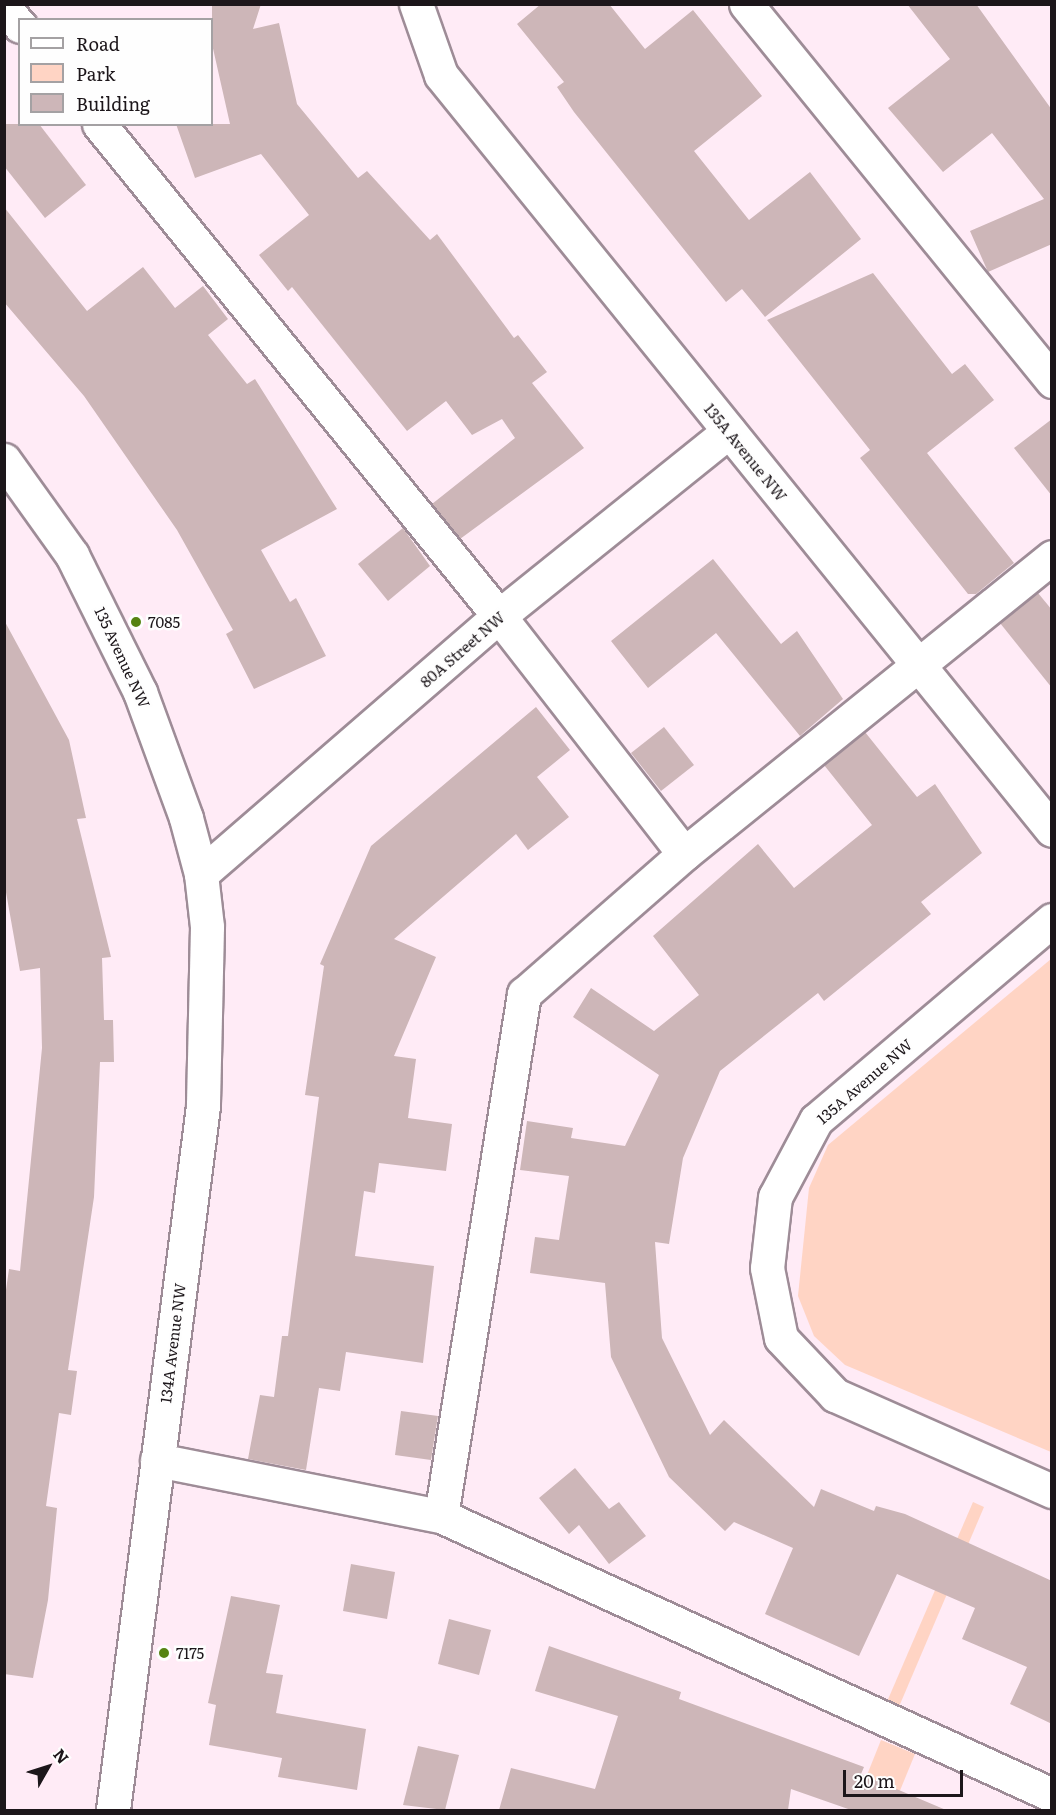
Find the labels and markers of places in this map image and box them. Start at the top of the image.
place label: 7085 [148,613,180,631]
marker: 7085 [129,615,143,629]
place label: 7175 [176,1644,204,1662]
marker: 7175 [157,1646,171,1660]

